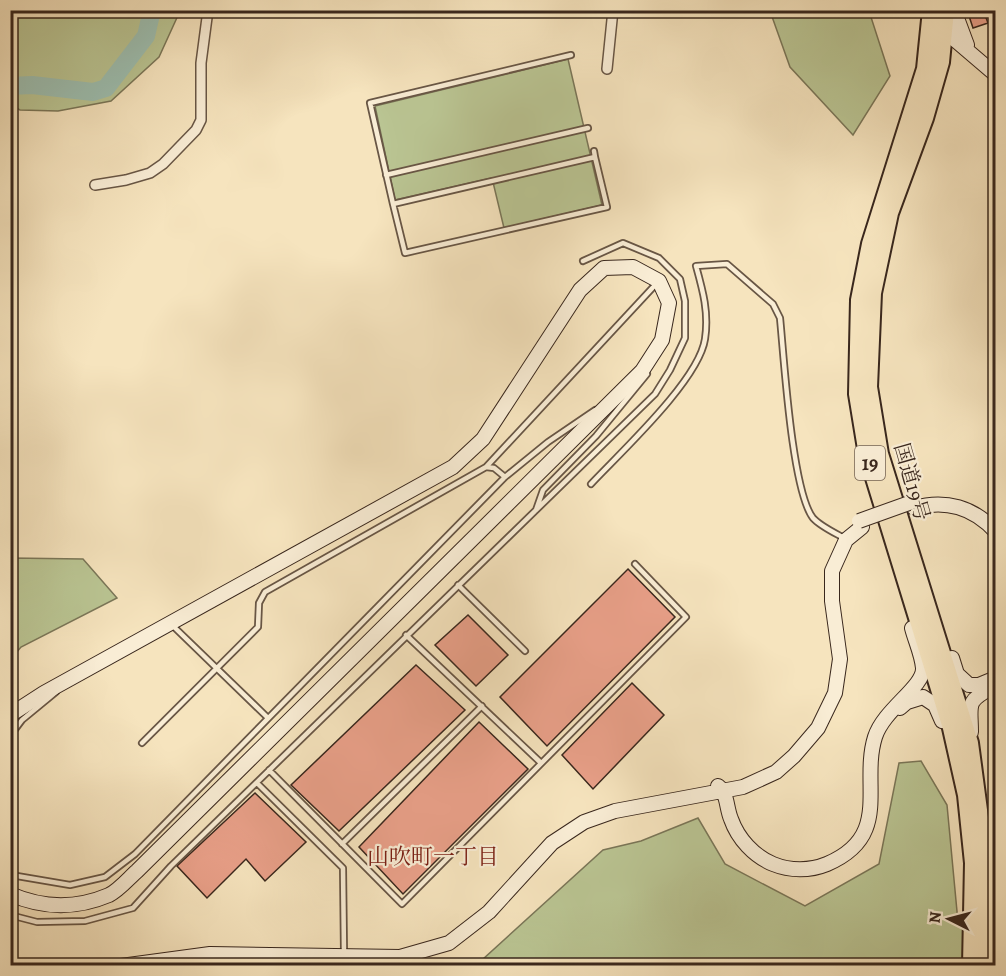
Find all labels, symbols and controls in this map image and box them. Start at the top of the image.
street label: 国道19号 [888,440,936,524]
road number: 19 [855,446,885,480]
district label: 山吹町一丁目 [367,842,499,872]
north arrow [919,889,979,949]
text: N [924,910,947,924]

